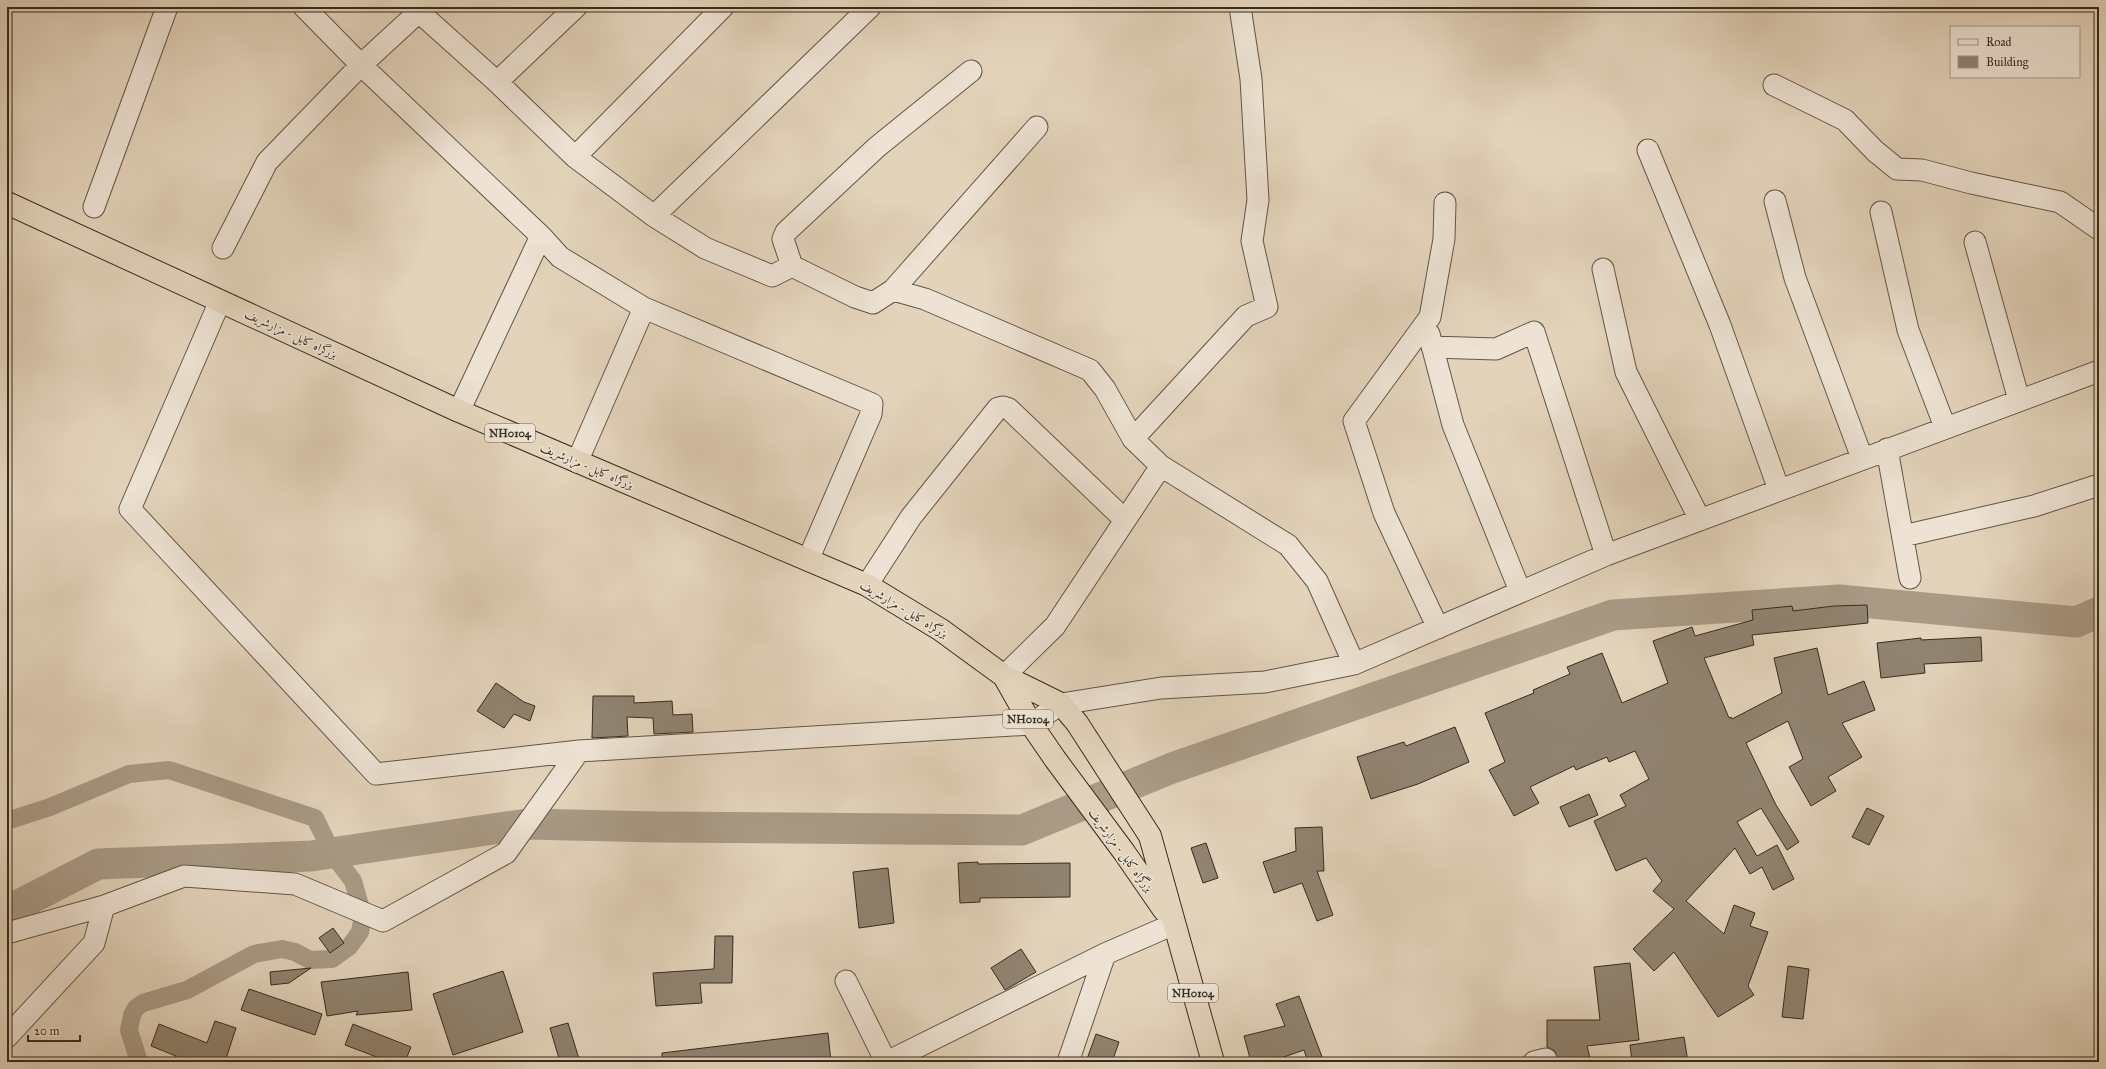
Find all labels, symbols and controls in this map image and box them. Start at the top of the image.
legend [1950,26,2080,78]
text: Road [1986,35,2012,49]
text: Building [1986,55,2029,70]
street label: بزرگراه کابل - مزارشریف [242,306,340,363]
road number: NH0104 [485,424,535,442]
street label: بزرگراه کابل - مزارشریف [538,439,636,494]
street label: بزرگراه کابل - مزارشریف [857,576,951,642]
road number: NH0104 [1003,710,1053,728]
street label: بزرگراه کابل - مزارشریف [1084,805,1157,896]
road number: NH0104 [1168,984,1218,1002]
scale bar [28,1017,80,1043]
text: 20 m [34,1024,60,1038]

